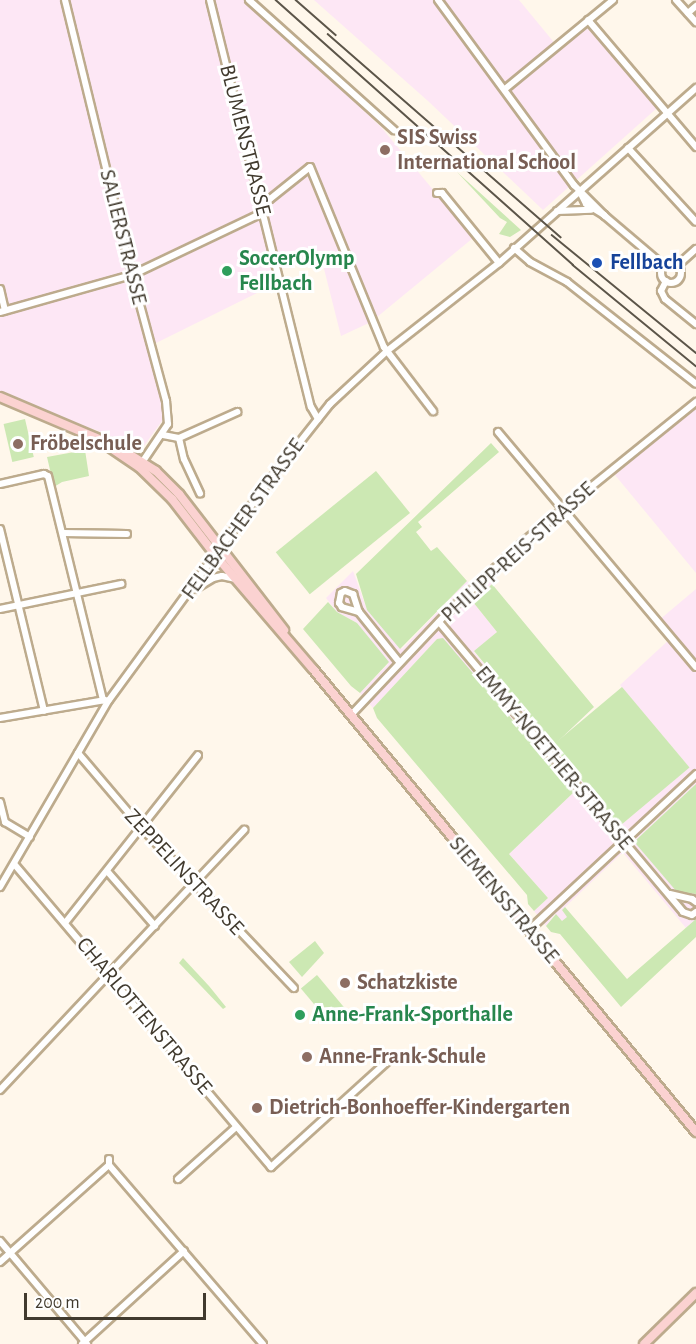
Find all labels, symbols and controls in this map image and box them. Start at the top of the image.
street label: BLUMENSTRASSE [213,62,277,218]
place label: SIS Swiss International School [397,124,576,176]
marker: SIS Swiss International School [378,143,392,157]
street label: SALIERSTRASSE [93,167,153,307]
place label: SoccerOlymp Fellbach [239,245,354,296]
place label: Fellbach [610,250,684,276]
marker: Fellbach [588,254,606,272]
marker: SoccerOlymp Fellbach [220,264,234,278]
place label: Fröbelschule [30,431,142,457]
street label: FELLBACHER STRASSE [176,433,310,605]
marker: Fröbelschule [11,437,25,451]
street label: PHILIPP-REIS-STRASSE [436,476,600,628]
street label: EMMY-NOETHER-STRASSE [469,661,639,855]
street label: ZEPPELINSTRASSE [119,803,249,941]
street label: SIEMENSSTRASSE [443,831,565,969]
street label: CHARLOTTENSTRASSE [71,932,217,1100]
place label: Schatzkiste [357,970,458,996]
marker: Schatzkiste [338,976,352,990]
place label: Anne-Frank-Sporthalle [312,1002,513,1028]
marker: Anne-Frank-Sporthalle [293,1008,307,1022]
place label: Anne-Frank-Schule [319,1044,486,1070]
marker: Anne-Frank-Schule [300,1050,314,1064]
place label: Dietrich-Bonhoeffer-Kindergarten [269,1095,570,1121]
marker: Dietrich-Bonhoeffer-Kindergarten [250,1101,264,1115]
scale bar [27,1281,208,1319]
text: 200 m [35,1294,80,1312]

